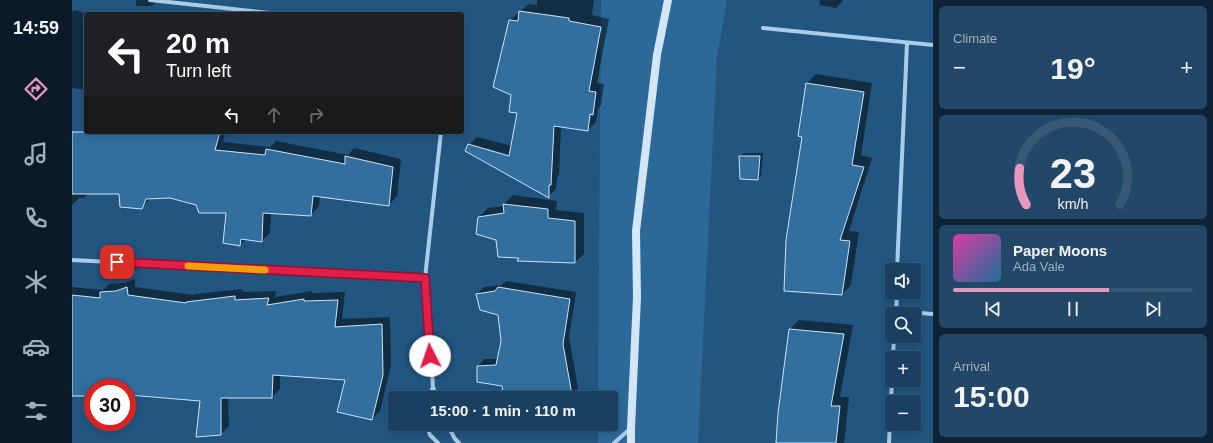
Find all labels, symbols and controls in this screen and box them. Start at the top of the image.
text: 14:59 [13,18,59,38]
icon: left [100,28,152,80]
text: 20 m [166,28,230,59]
text: Climate [953,31,997,46]
text: 19° [1050,52,1096,85]
text: − [953,55,966,80]
text: + [1180,55,1193,80]
text: Turn left [166,61,231,81]
icon: directions [22,75,50,103]
icon: left [221,104,243,126]
icon: ahead [263,104,285,126]
icon: right [305,104,327,126]
icon: music [22,140,50,168]
text: 23 [1050,150,1096,197]
text: km/h [1058,196,1089,212]
icon: phone [22,204,50,232]
text: Paper Moons [1013,242,1107,259]
pin [100,245,134,279]
icon: arrive [106,251,128,273]
text: Ada Vale [1013,259,1065,274]
map controls [885,263,921,431]
button: sound [885,263,921,299]
icon: climate [22,268,50,296]
icon: previous [982,298,1004,320]
icon: pause [1062,298,1084,320]
icon: next [1142,298,1164,320]
button: search [885,307,921,343]
icon: car [22,333,50,361]
position arrow [409,335,451,377]
button: + [885,351,921,387]
text: Arrival [953,359,990,374]
speed limit sign: 30 [84,379,136,431]
text: 15:00 [953,380,1030,413]
button: − [885,395,921,431]
icon: filters [22,397,50,425]
text: 15:00 · 1 min · 110 m [430,402,576,419]

